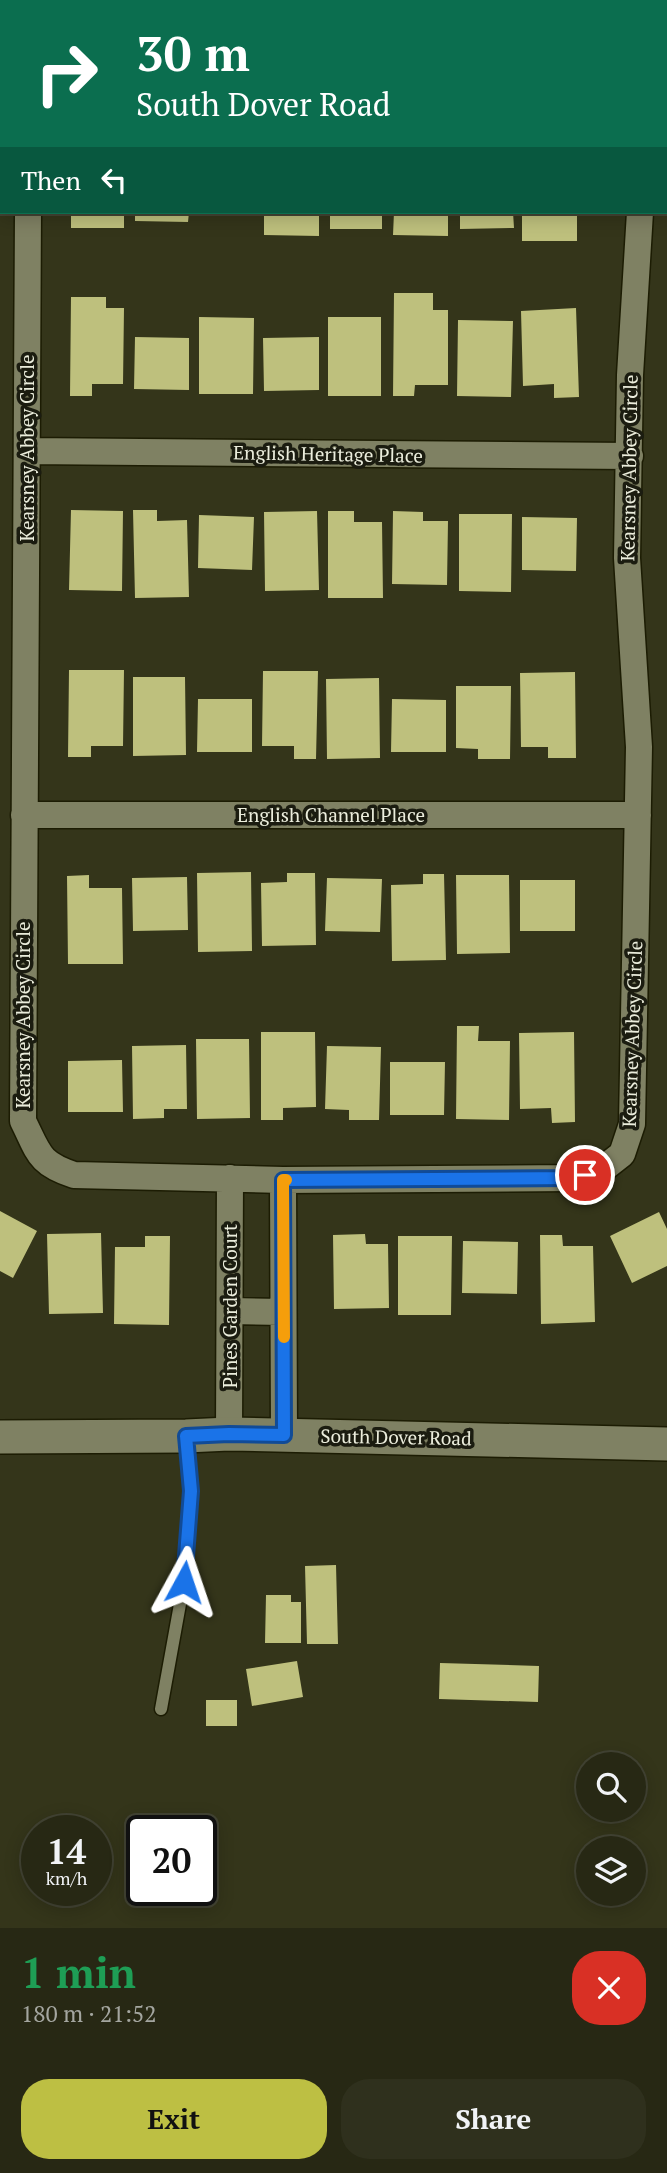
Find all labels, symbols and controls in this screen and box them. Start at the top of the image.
text: 30 m [136,20,250,85]
icon: right [21,28,112,119]
text: South Dover Road [136,83,391,125]
icon: left [95,161,133,199]
text: Then [21,163,81,197]
street label: Kearsney Abbey Circle [14,355,39,541]
street label: Kearsney Abbey Circle [614,374,643,562]
street label: English Heritage Place [233,439,423,468]
street label: English Channel Place [237,802,425,827]
street label: Kearsney Abbey Circle [10,922,35,1108]
street label: Kearsney Abbey Circle [616,940,647,1128]
pin [555,1145,615,1205]
icon: arrive [566,1156,604,1194]
street label: Pines Garden Court [217,1224,242,1388]
street label: South Dover Road [320,1423,472,1450]
position arrow [147,1545,221,1619]
map controls [576,1752,646,1906]
button: search [576,1752,646,1822]
speed limit sign: 20 [126,1815,217,1906]
text: 14 [47,1828,86,1874]
button: layers [576,1836,646,1906]
text: km/h [46,1866,87,1890]
text: 1 min [21,1944,136,2000]
button: close [572,1951,646,2025]
text: 180 m · 21:52 [21,1998,156,2029]
button: Exit [21,2079,327,2159]
button: Share [341,2079,646,2159]

